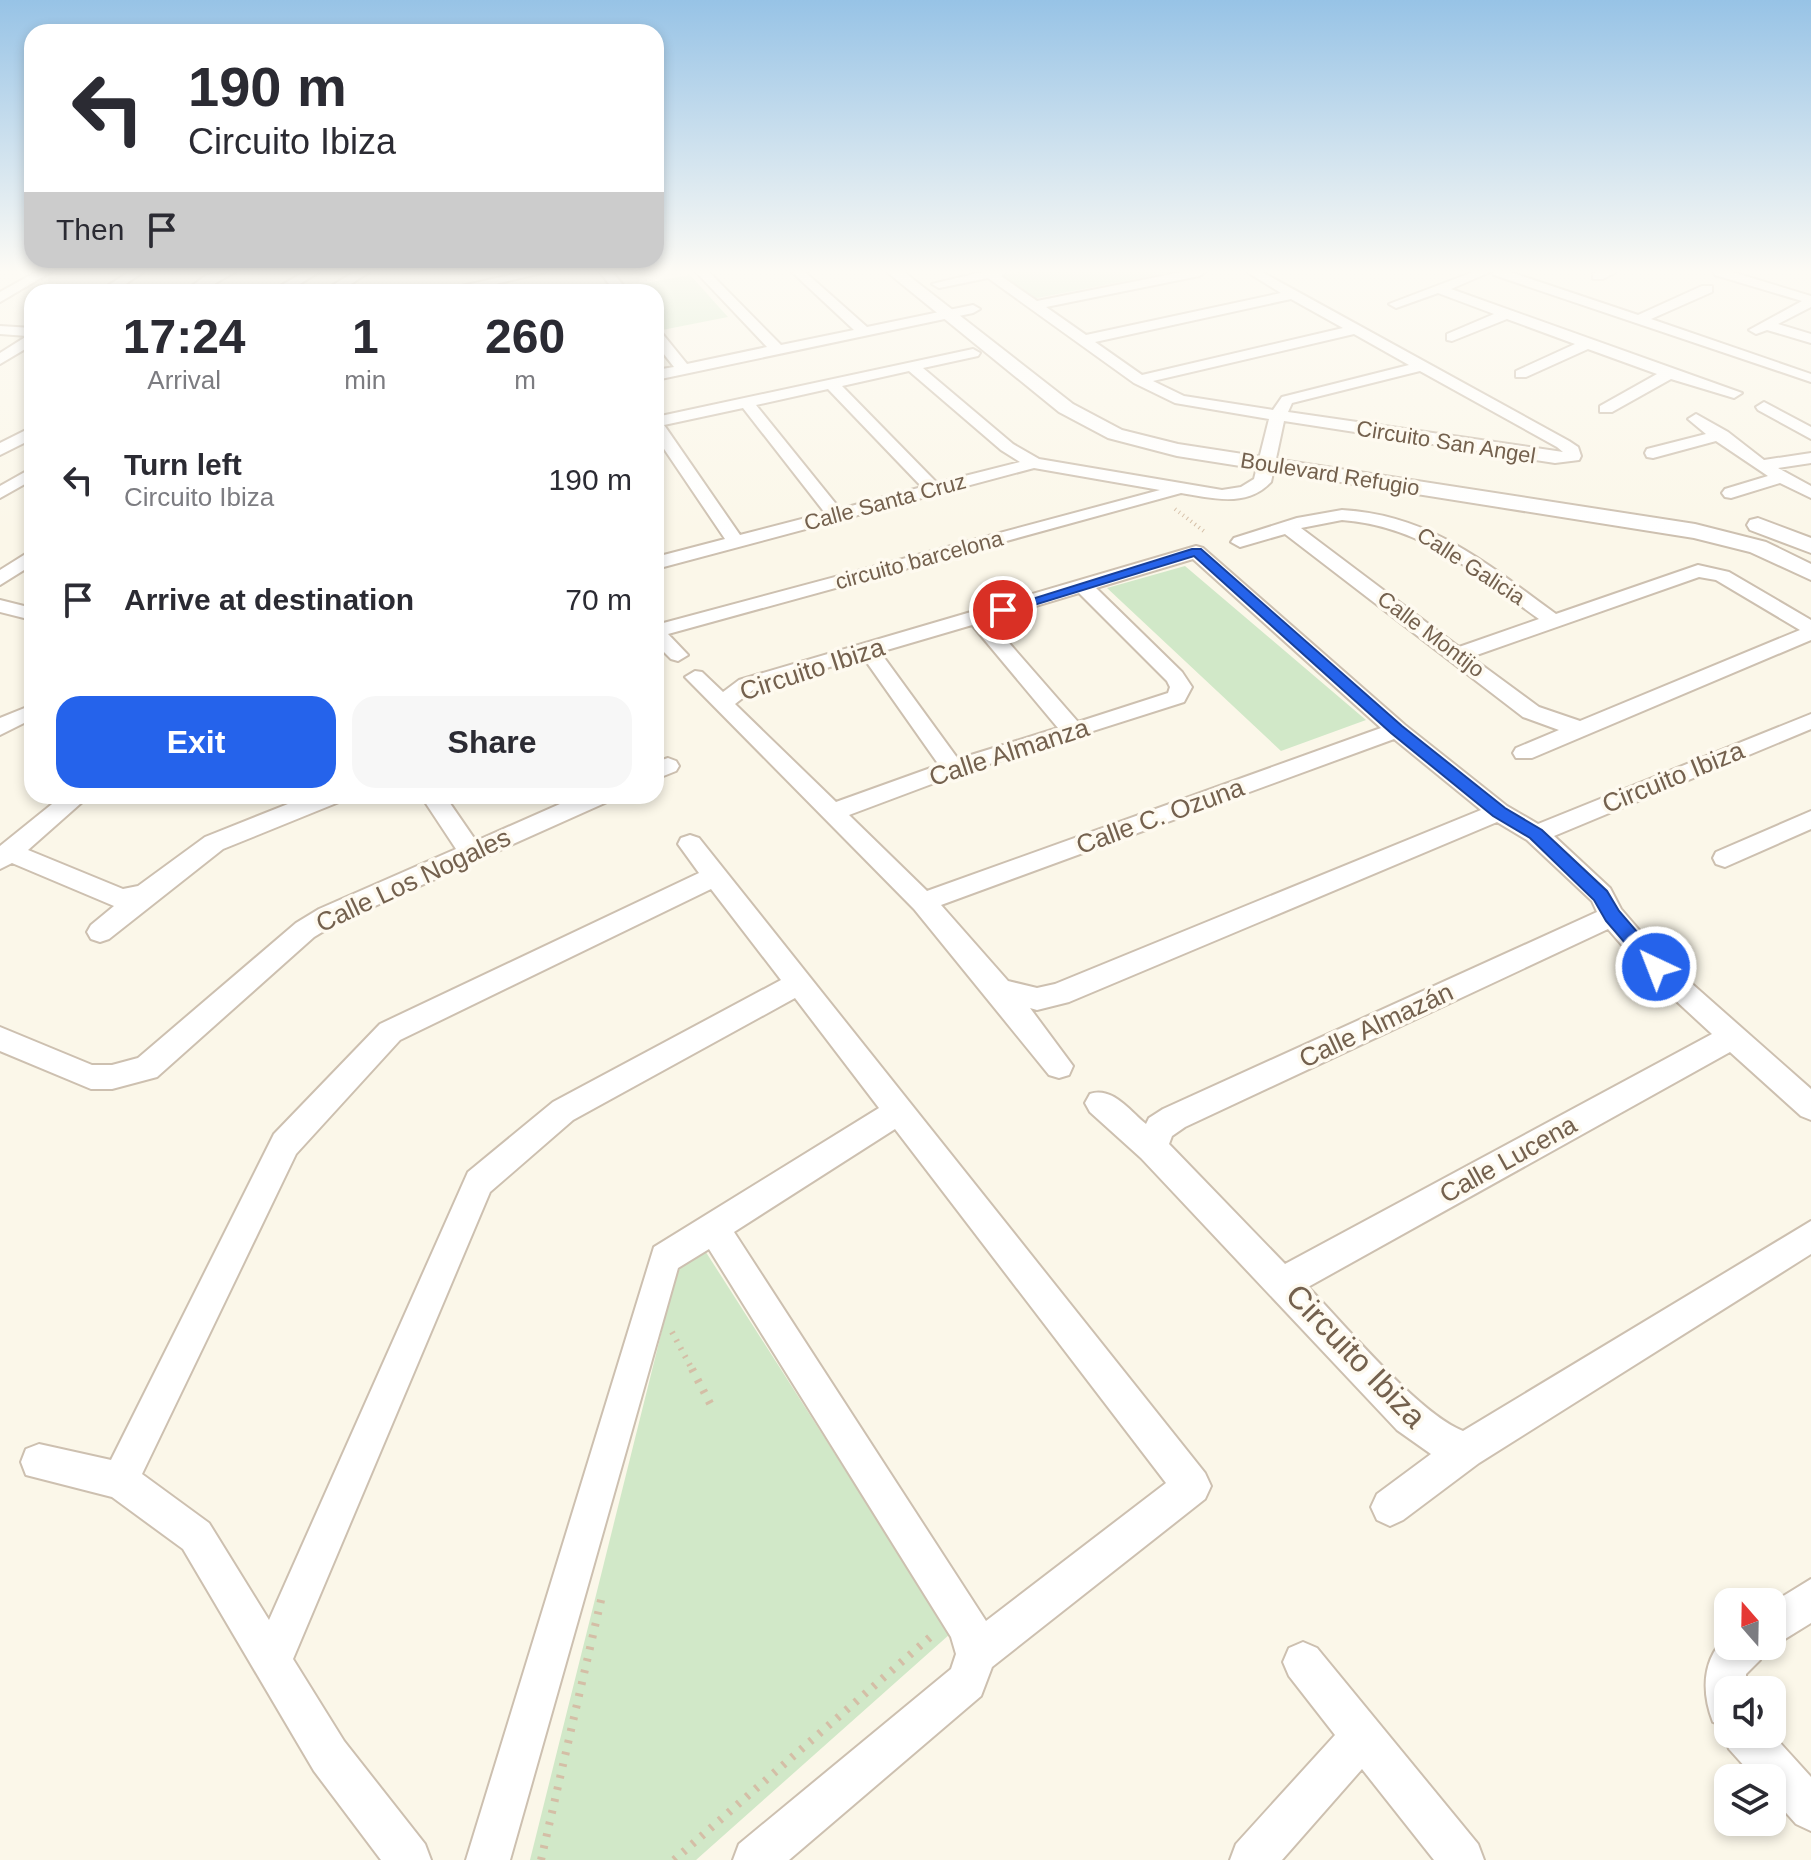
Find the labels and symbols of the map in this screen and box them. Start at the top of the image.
street label: Circuito San Angel [1355,415,1537,469]
street label: Boulevard Refugio [1239,447,1421,501]
street label: Calle Santa Cruz [801,468,969,536]
street label: Calle Galicia [1412,522,1530,611]
street label: circuito barcelona [832,525,1006,594]
pin [969,576,1037,644]
street label: Calle Montijo [1373,586,1489,682]
street label: Circuito Ibiza [736,631,889,706]
street label: Calle Almanza [925,712,1093,792]
street label: Circuito Ibiza [1598,735,1749,819]
street label: Calle C. Ozuna [1072,772,1248,860]
street label: Calle Los Nogales [311,822,515,938]
position arrow [1614,925,1698,1009]
street label: Calle Almazán [1294,976,1458,1074]
street label: Calle Lucena [1434,1109,1582,1209]
street label: Circuito Ibiza [1279,1277,1433,1435]
north arrow [1714,1588,1786,1660]

